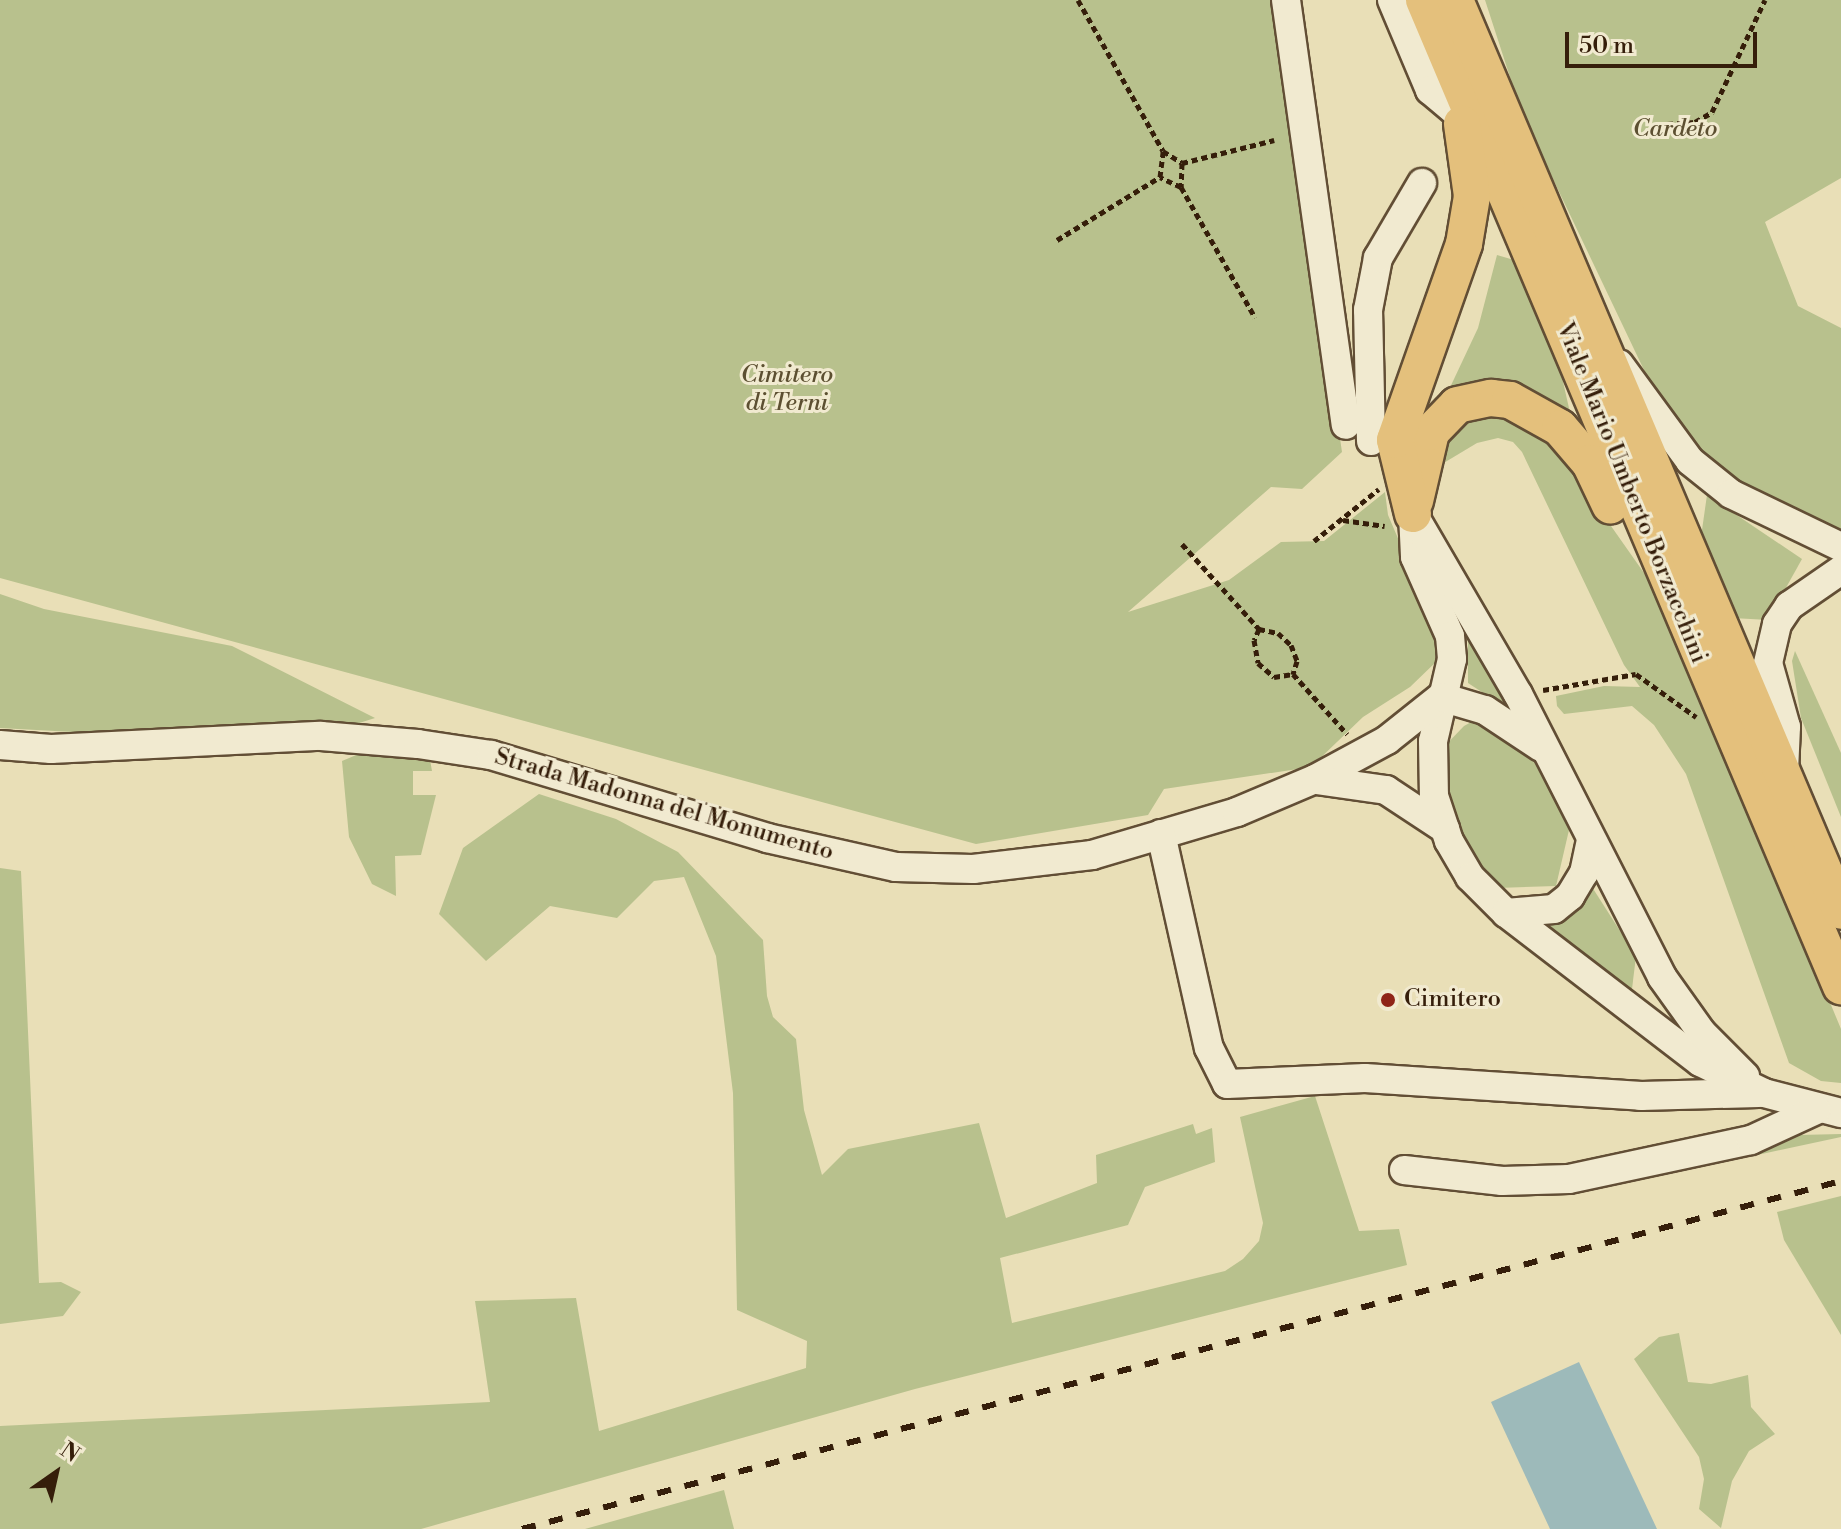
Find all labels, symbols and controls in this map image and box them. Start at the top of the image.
scale bar [1569,16,1761,66]
text: 50 m [1579,31,1634,61]
park label: Cardeto [1633,116,1717,144]
street label: Viale Mario Umberto Borzacchini [1549,318,1713,668]
park label: Cimitero di Terni [741,362,833,418]
street label: Strada Madonna del Monumento [491,743,837,867]
place label: Cimitero [1404,986,1501,1014]
marker: Cimitero [1379,991,1397,1009]
north arrow [16,1433,96,1513]
text: N [55,1437,84,1469]

